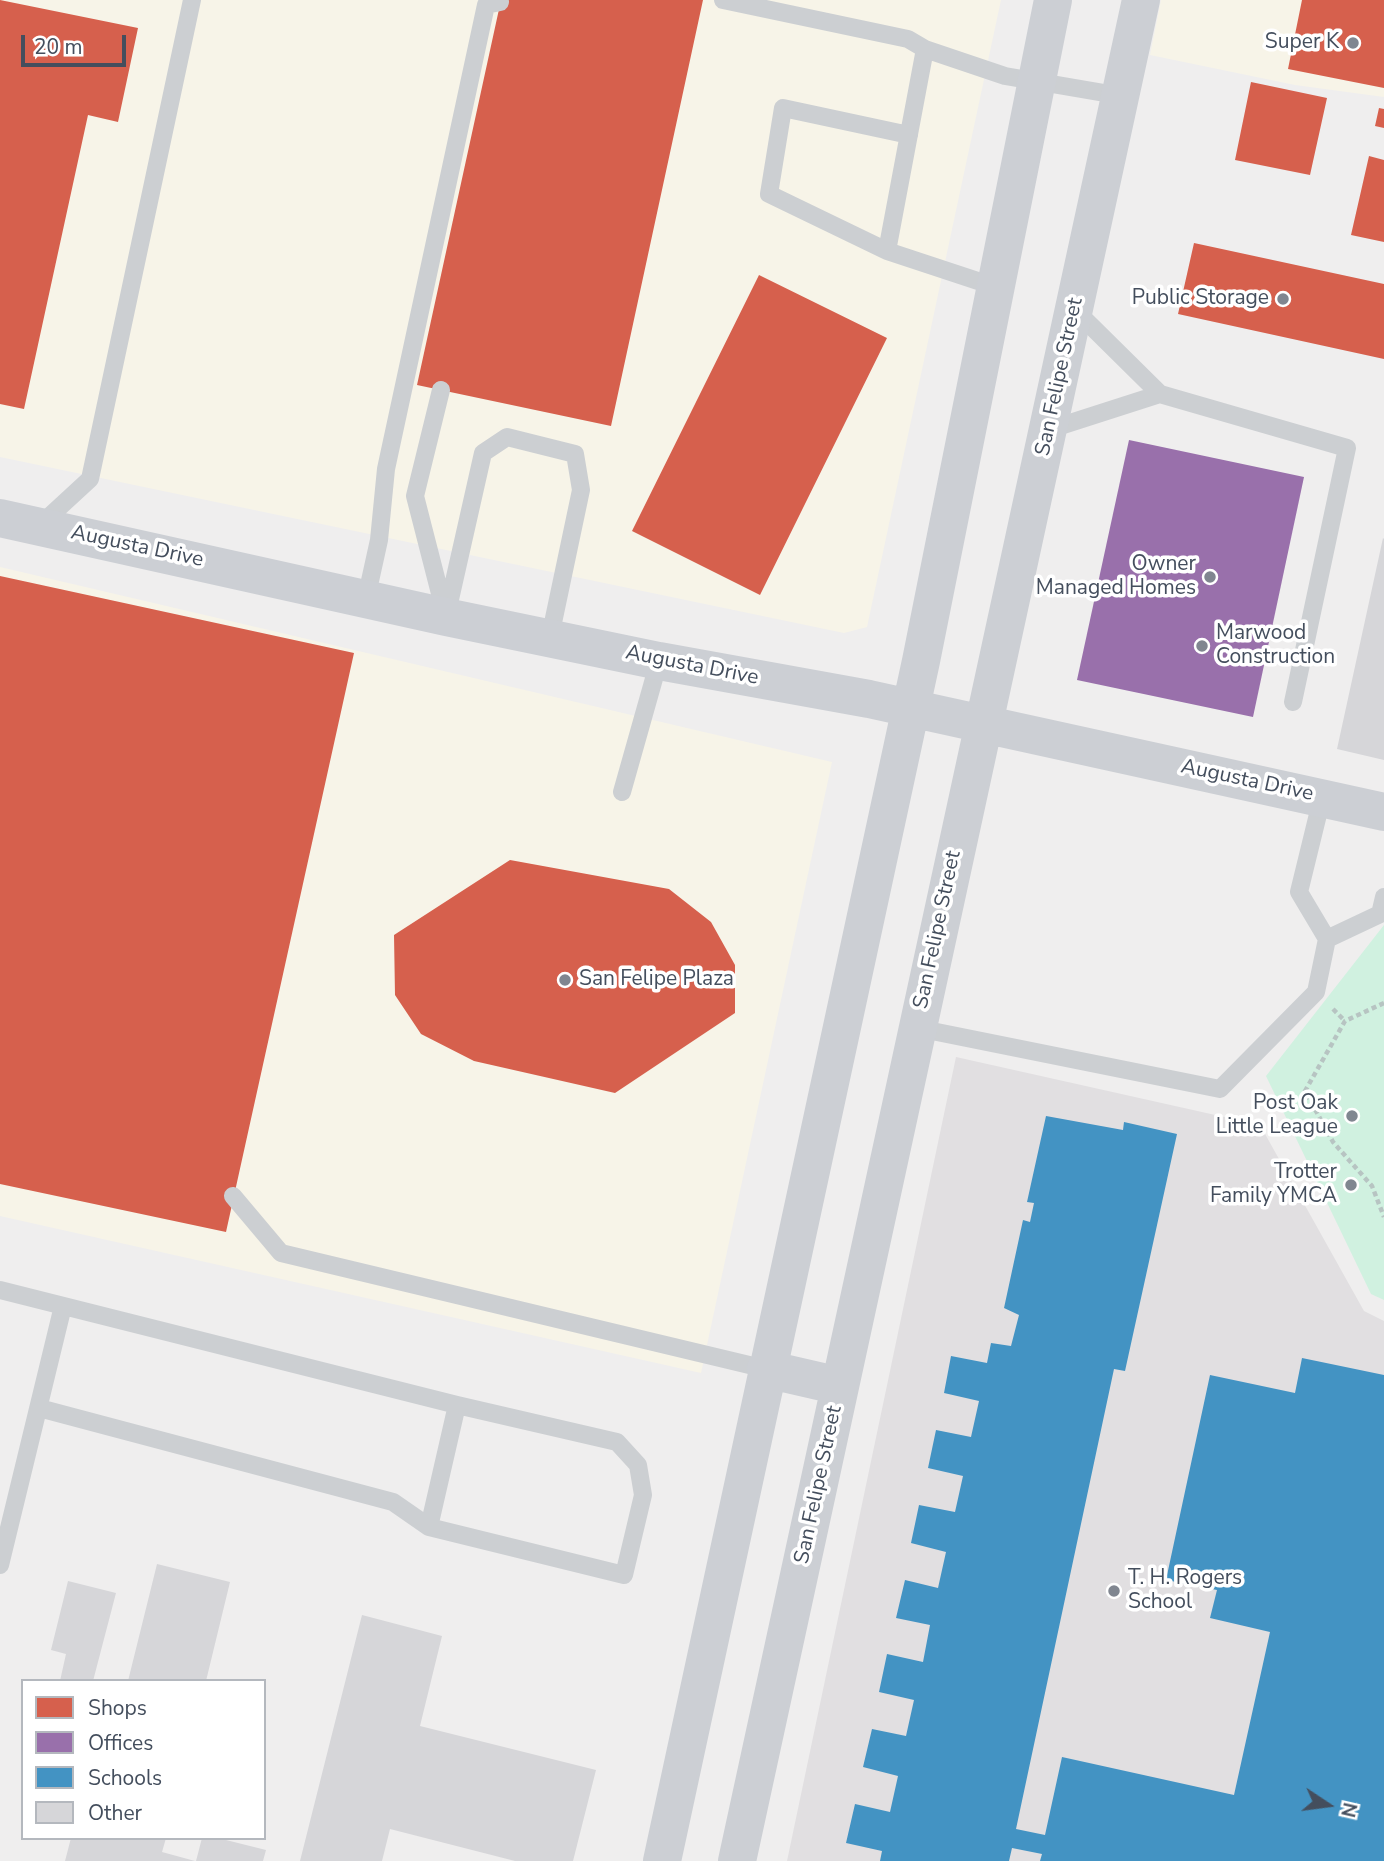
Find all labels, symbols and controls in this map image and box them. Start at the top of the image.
scale bar [24,21,130,65]
place label: Super K [1265,30,1339,56]
text: 20 m [34,33,83,61]
marker: Super K [1345,35,1361,51]
place label: Public Storage [1132,286,1269,312]
marker: Public Storage [1275,291,1291,307]
street label: San Felipe Street [1031,296,1089,458]
street label: Augusta Drive [68,521,206,573]
place label: Owner Managed Homes [1036,552,1196,602]
marker: Owner Managed Homes [1202,569,1218,585]
place label: Marwood Construction [1216,621,1335,671]
marker: Marwood Construction [1194,638,1210,654]
street label: Augusta Drive [623,641,761,691]
street label: Augusta Drive [1178,755,1316,807]
street label: San Felipe Street [909,849,967,1011]
place label: San Felipe Plaza [579,967,734,993]
marker: San Felipe Plaza [557,972,573,988]
place label: Post Oak Little League [1216,1091,1338,1141]
marker: Post Oak Little League [1344,1108,1360,1124]
place label: Trotter Family YMCA [1210,1160,1337,1210]
marker: Trotter Family YMCA [1343,1177,1359,1193]
street label: San Felipe Street [790,1404,848,1566]
place label: T. H. Rogers School [1128,1566,1242,1616]
marker: T. H. Rogers School [1106,1583,1122,1599]
legend [21,1679,266,1840]
text: Shops [88,1694,147,1722]
text: Offices [88,1729,153,1757]
text: Schools [88,1764,162,1792]
north arrow [1293,1770,1363,1840]
text: Other [88,1799,142,1827]
text: N [1334,1800,1363,1820]

